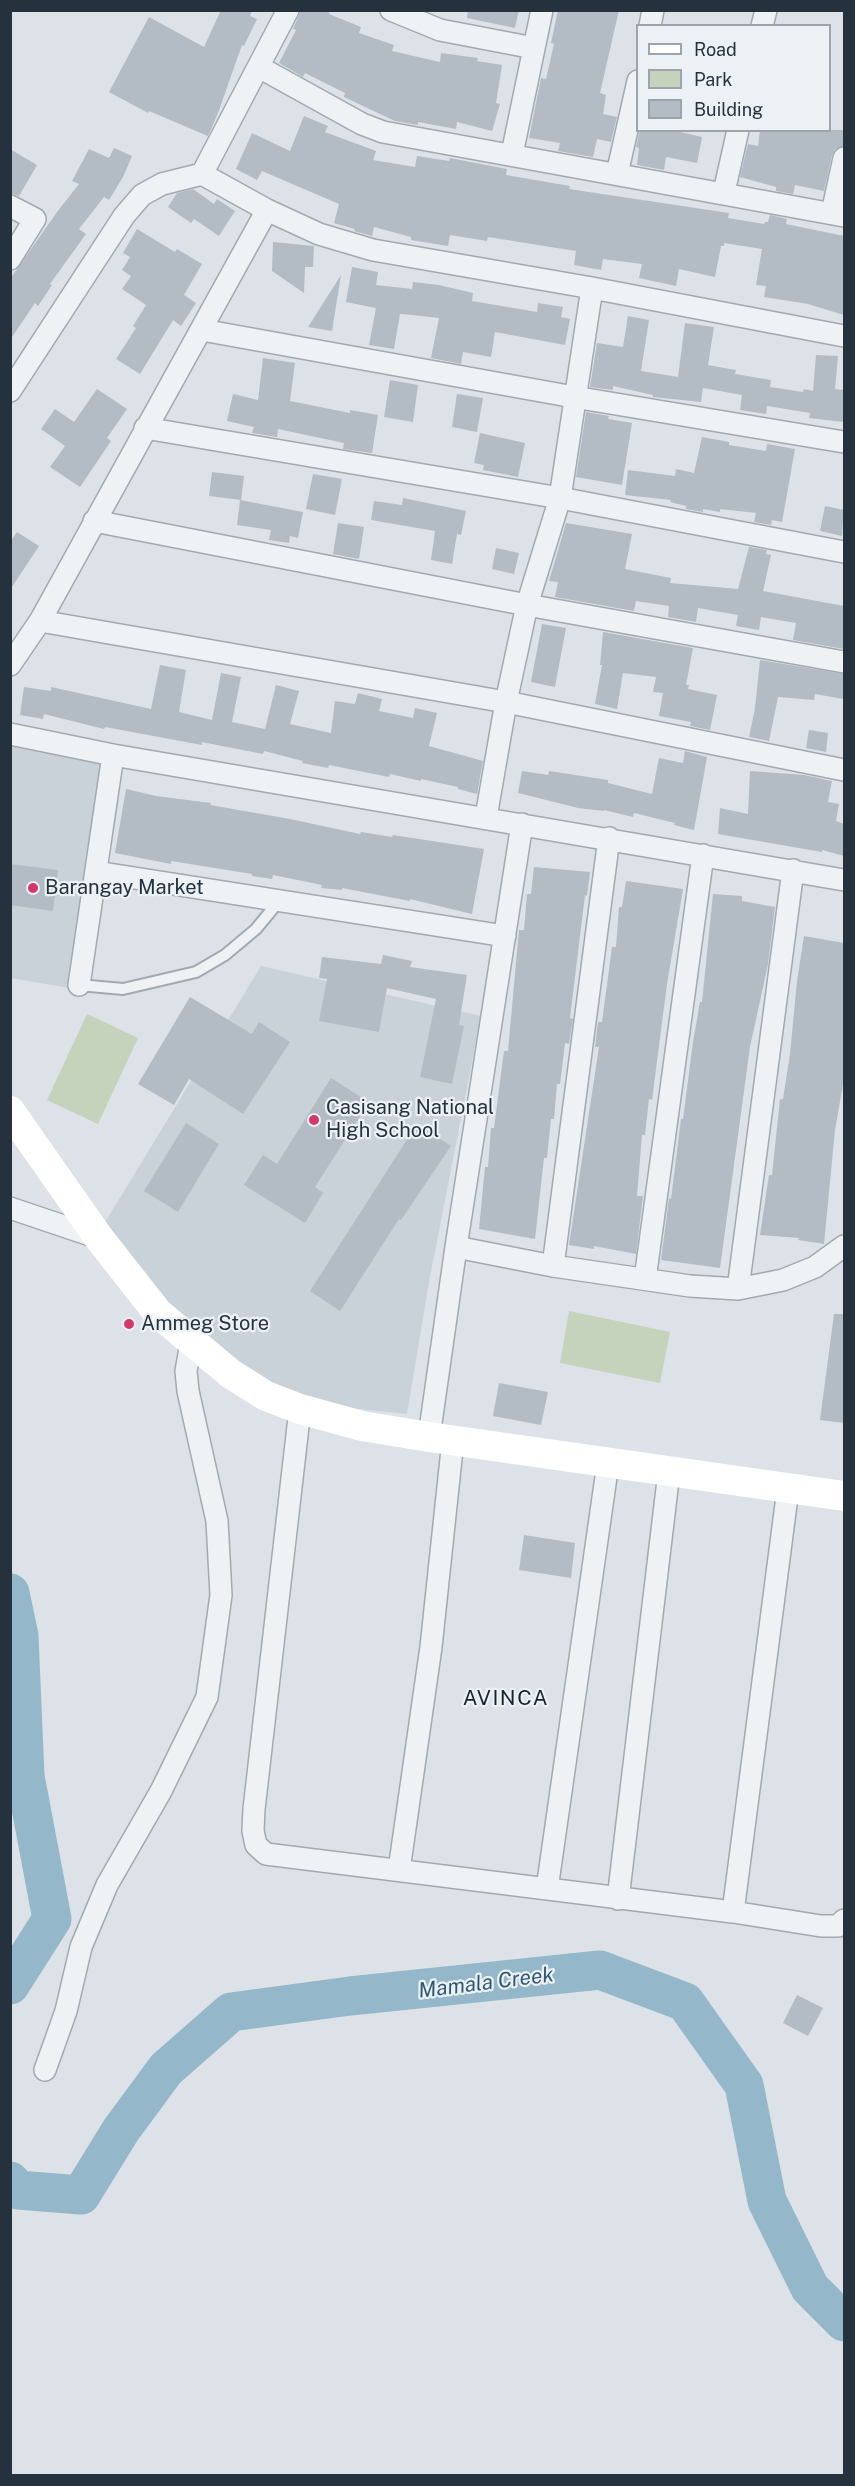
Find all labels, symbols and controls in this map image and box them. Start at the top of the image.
legend [636,24,831,132]
text: Road [694,39,737,60]
text: Park [694,69,732,90]
text: Building [694,99,763,120]
place label: Barangay Market [45,876,204,900]
marker: Barangay Market [26,881,40,895]
place label: Casisang National High School [326,1096,494,1143]
marker: Casisang National High School [307,1113,321,1127]
place label: Ammeg Store [141,1312,269,1336]
marker: Ammeg Store [122,1317,136,1331]
district label: AVINCA [463,1686,549,1712]
water label: Mamala Creek [417,1962,555,2004]

